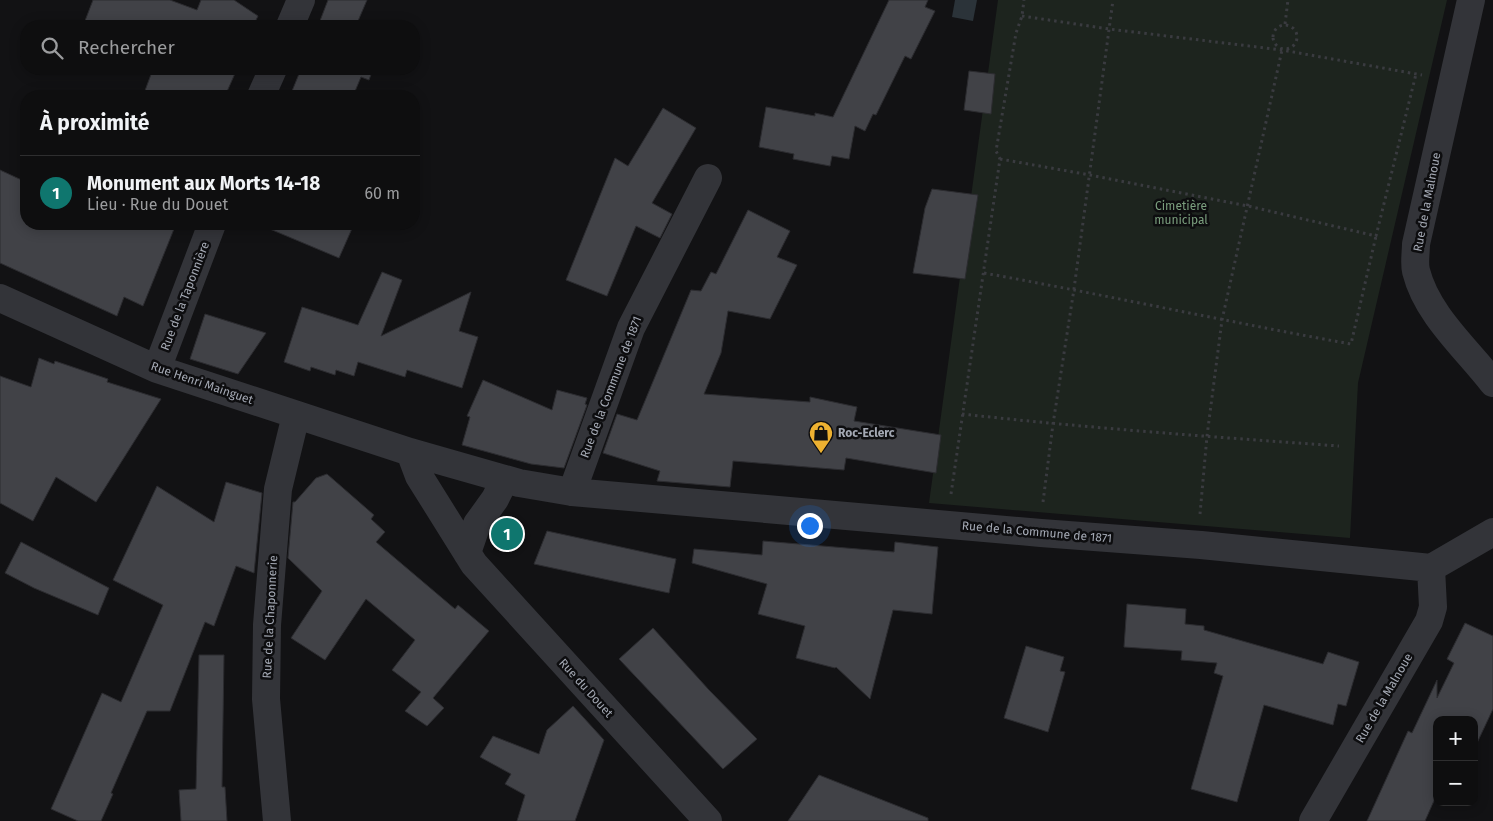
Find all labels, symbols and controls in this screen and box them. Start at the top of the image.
search box [20,20,420,75]
icon: search [38,34,66,62]
text: Rechercher [78,36,175,59]
text: À proximité [40,110,149,136]
street label: Rue de la Malnoue [1411,151,1443,253]
text: Monument aux Morts 14-18 [87,172,320,195]
text: 1 [52,184,60,203]
text: 60 m [365,184,400,203]
text: Lieu · Rue du Douet [87,195,228,214]
park label: Cimetière municipal [1154,199,1208,227]
street label: Rue de la Taponnière [158,240,212,352]
street label: Rue de la Commune de 1871 [577,314,645,460]
street label: Rue Henri Mainguet [149,359,256,407]
shop icon: Roc-Eclerc [808,420,834,454]
place label: Roc-Eclerc [838,426,895,440]
your location [797,513,823,539]
pin: 1 [491,515,523,553]
street label: Rue de la Commune de 1871 [961,518,1113,546]
street label: Rue de la Chaponnerie [260,555,280,679]
street label: Rue de la Malnoue [1353,651,1415,745]
street label: Rue du Douet [556,656,616,721]
map controls [1433,716,1478,806]
button: + [1433,716,1478,761]
button: − [1433,761,1478,806]

